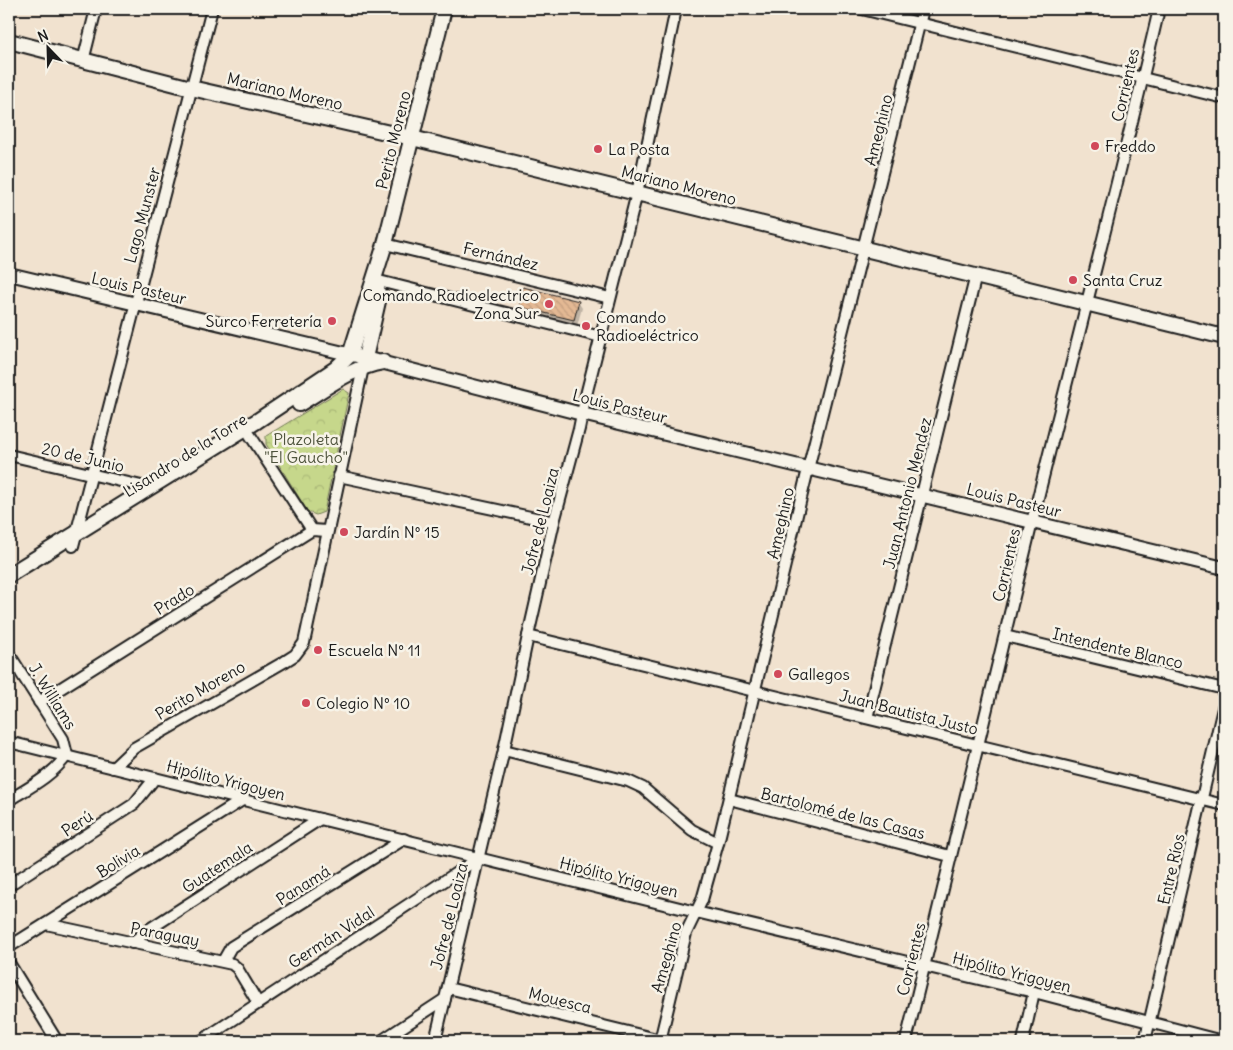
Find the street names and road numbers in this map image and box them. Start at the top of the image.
street label: Corrientes [1107,46,1143,124]
street label: Mariano Moreno [225,68,345,114]
street label: Perito Moreno [371,89,415,191]
street label: Ameghino [859,92,897,168]
street label: Mariano Moreno [619,161,739,209]
street label: Lago Munster [120,164,165,265]
street label: Fernández [461,238,541,274]
street label: Louis Pasteur [90,267,189,309]
street label: Louis Pasteur [571,385,670,428]
street label: Lisandro de la Torre [119,409,251,501]
street label: Juan Antonio Mendez [879,415,936,571]
street label: 20 de Junio [40,438,126,476]
street label: Jofre de Loaiza [517,466,563,576]
street label: Louis Pasteur [965,479,1064,522]
street label: Ameghino [762,485,798,561]
street label: Corrientes [988,526,1024,604]
street label: Prado [150,579,198,619]
street label: Intendente Blanco [1051,623,1185,673]
street label: Perito Moreno [151,656,249,724]
street label: J. Williams [25,659,81,733]
street label: Juan Bautista Justo [838,685,980,739]
street label: Hipólito Yrigoyen [165,756,287,804]
street label: Bartolomé de las Casas [759,783,927,843]
street label: Perú [57,805,97,841]
street label: Entre Ríos [1153,832,1189,906]
street label: Guatemala [178,837,256,897]
street label: Bolivia [93,840,143,882]
street label: Hipólito Yrigoyen [558,853,680,901]
street label: Panamá [272,861,334,909]
street label: Jofre de Loaiza [426,861,472,971]
street label: Germán Vidal [284,902,378,972]
street label: Paraguay [129,917,201,951]
street label: Ameghino [646,919,686,995]
street label: Corrientes [892,920,930,998]
street label: Hipólito Yrigoyen [951,948,1073,996]
street label: Mouesca [526,983,594,1017]

